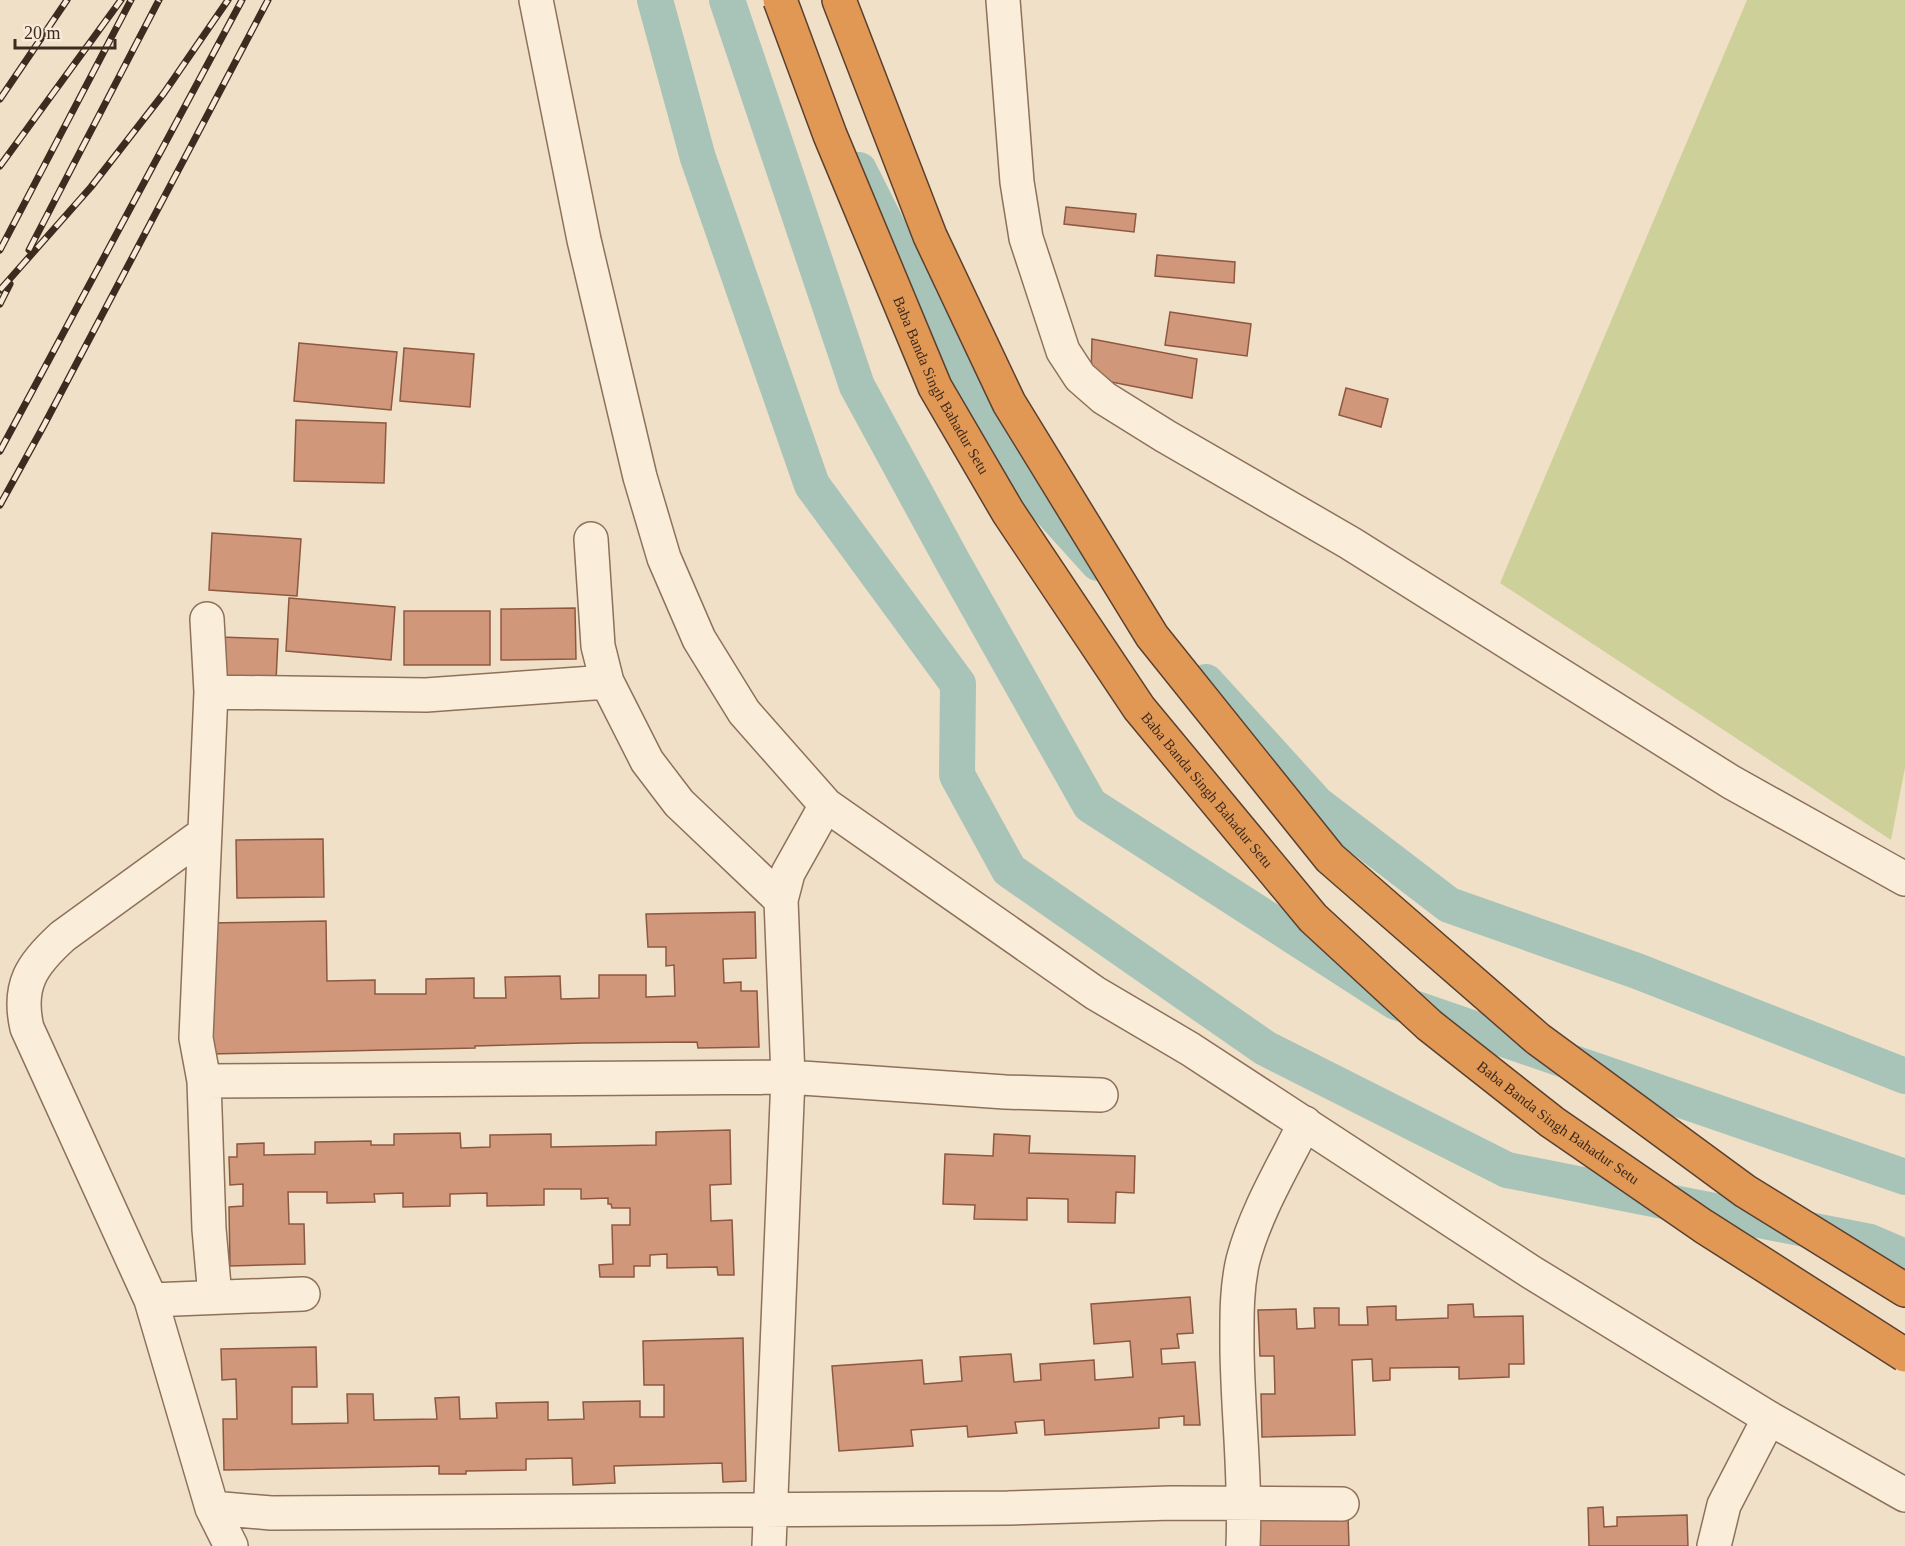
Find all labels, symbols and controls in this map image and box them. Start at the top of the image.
scale bar [15,12,116,50]
text: 20 m [24,23,61,43]
street label: Baba Banda Singh Bahadur Setu [890,294,992,477]
street label: Baba Banda Singh Bahadur Setu [1138,709,1276,871]
street label: Baba Banda Singh Bahadur Setu [1474,1058,1642,1188]

